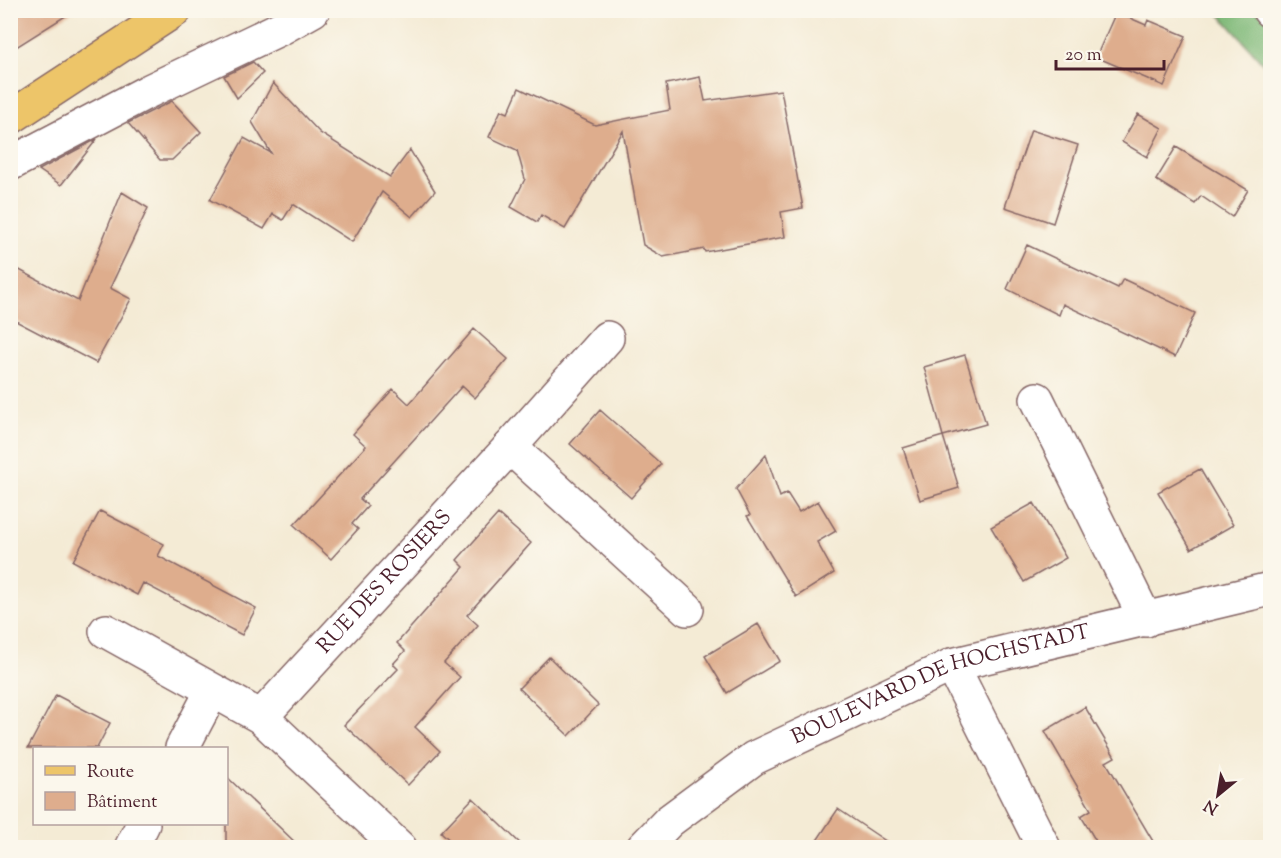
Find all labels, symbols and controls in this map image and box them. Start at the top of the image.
scale bar [1056,33,1164,71]
text: 20 m [1065,43,1102,69]
street label: RUE DES ROSIERS [311,504,459,661]
street label: BOULEVARD DE HOCHSTADT [787,618,1093,753]
legend [33,747,228,825]
text: Route [87,760,134,786]
north arrow [1188,765,1248,825]
text: Bâtiment [87,790,157,816]
text: N [1200,793,1223,819]

